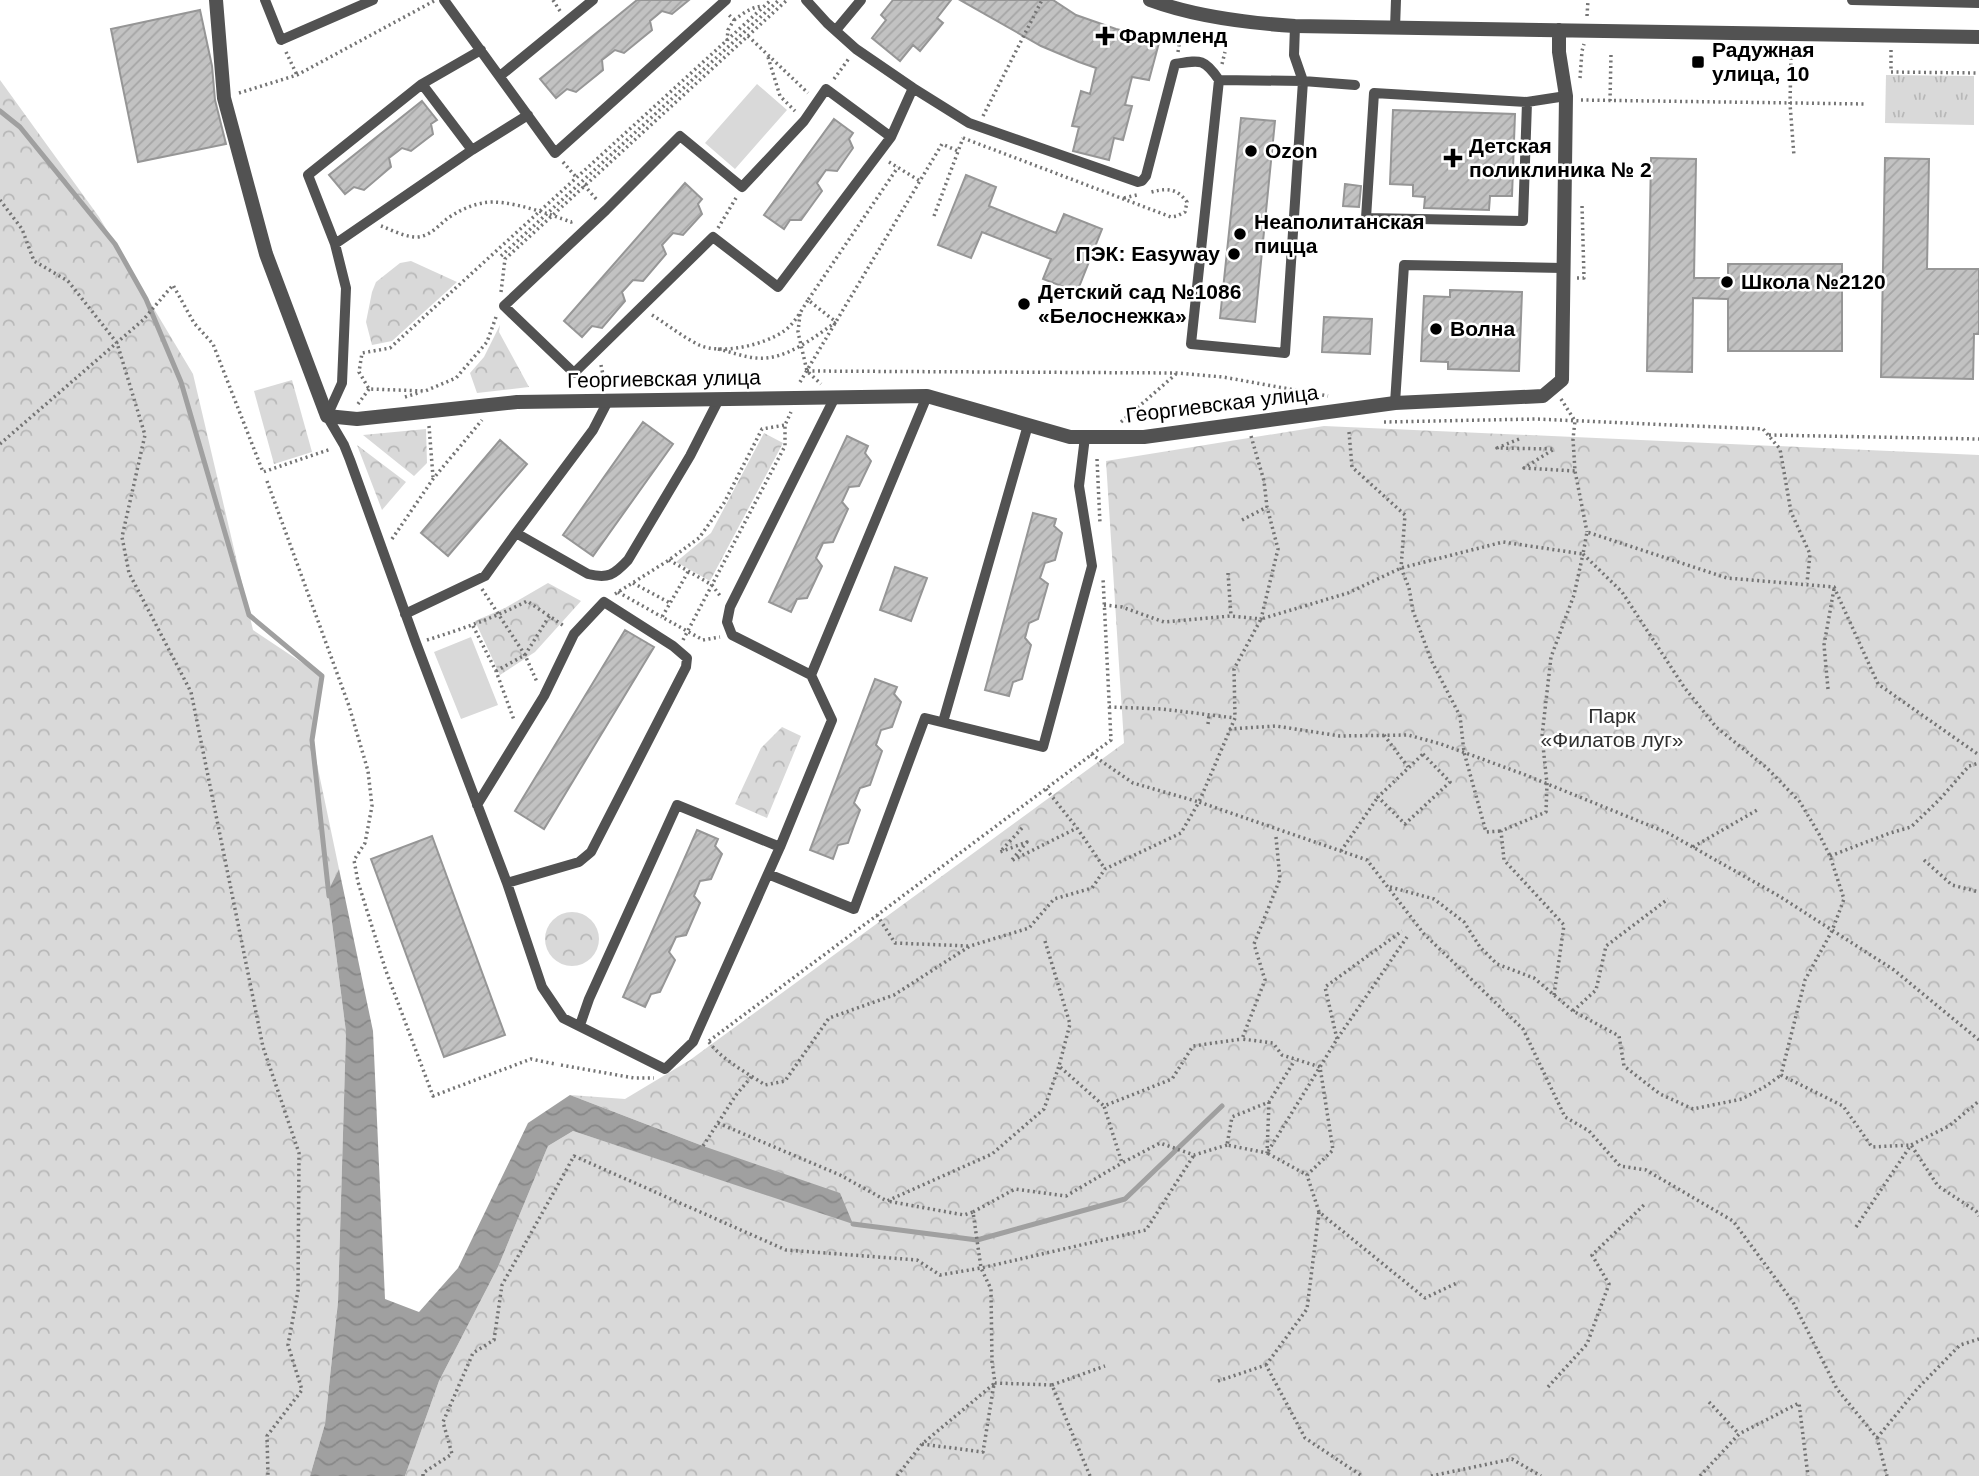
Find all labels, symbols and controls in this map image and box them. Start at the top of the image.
place label: Фармленд [1119,24,1227,47]
marker: Фармленд [1097,28,1113,44]
place label: Радужная улица, 10 [1712,38,1814,85]
marker: Радужная улица, 10 [1690,54,1706,70]
place label: Детская поликлиника № 2 [1469,134,1652,181]
place label: Ozon [1265,139,1318,162]
marker: Ozon [1243,143,1259,159]
marker: Детская поликлиника № 2 [1443,148,1463,168]
place label: Неаполитанская пицца [1254,210,1425,257]
marker: Неаполитанская пицца [1232,226,1248,242]
place label: ПЭК: Easyway [1076,242,1220,265]
marker: ПЭК: Easyway [1226,246,1242,262]
place label: Школа №2120 [1741,270,1886,293]
marker: Школа №2120 [1719,274,1735,290]
place label: Детский сад №1086 «Белоснежка» [1038,280,1241,327]
marker: Детский сад №1086 «Белоснежка» [1016,296,1032,312]
place label: Волна [1450,317,1515,340]
marker: Волна [1428,321,1444,337]
street label: Георгиевская улица [567,365,761,392]
street label: Георгиевская улица [1124,380,1320,427]
park label: Парк «Филатов луг» [1541,704,1684,751]

